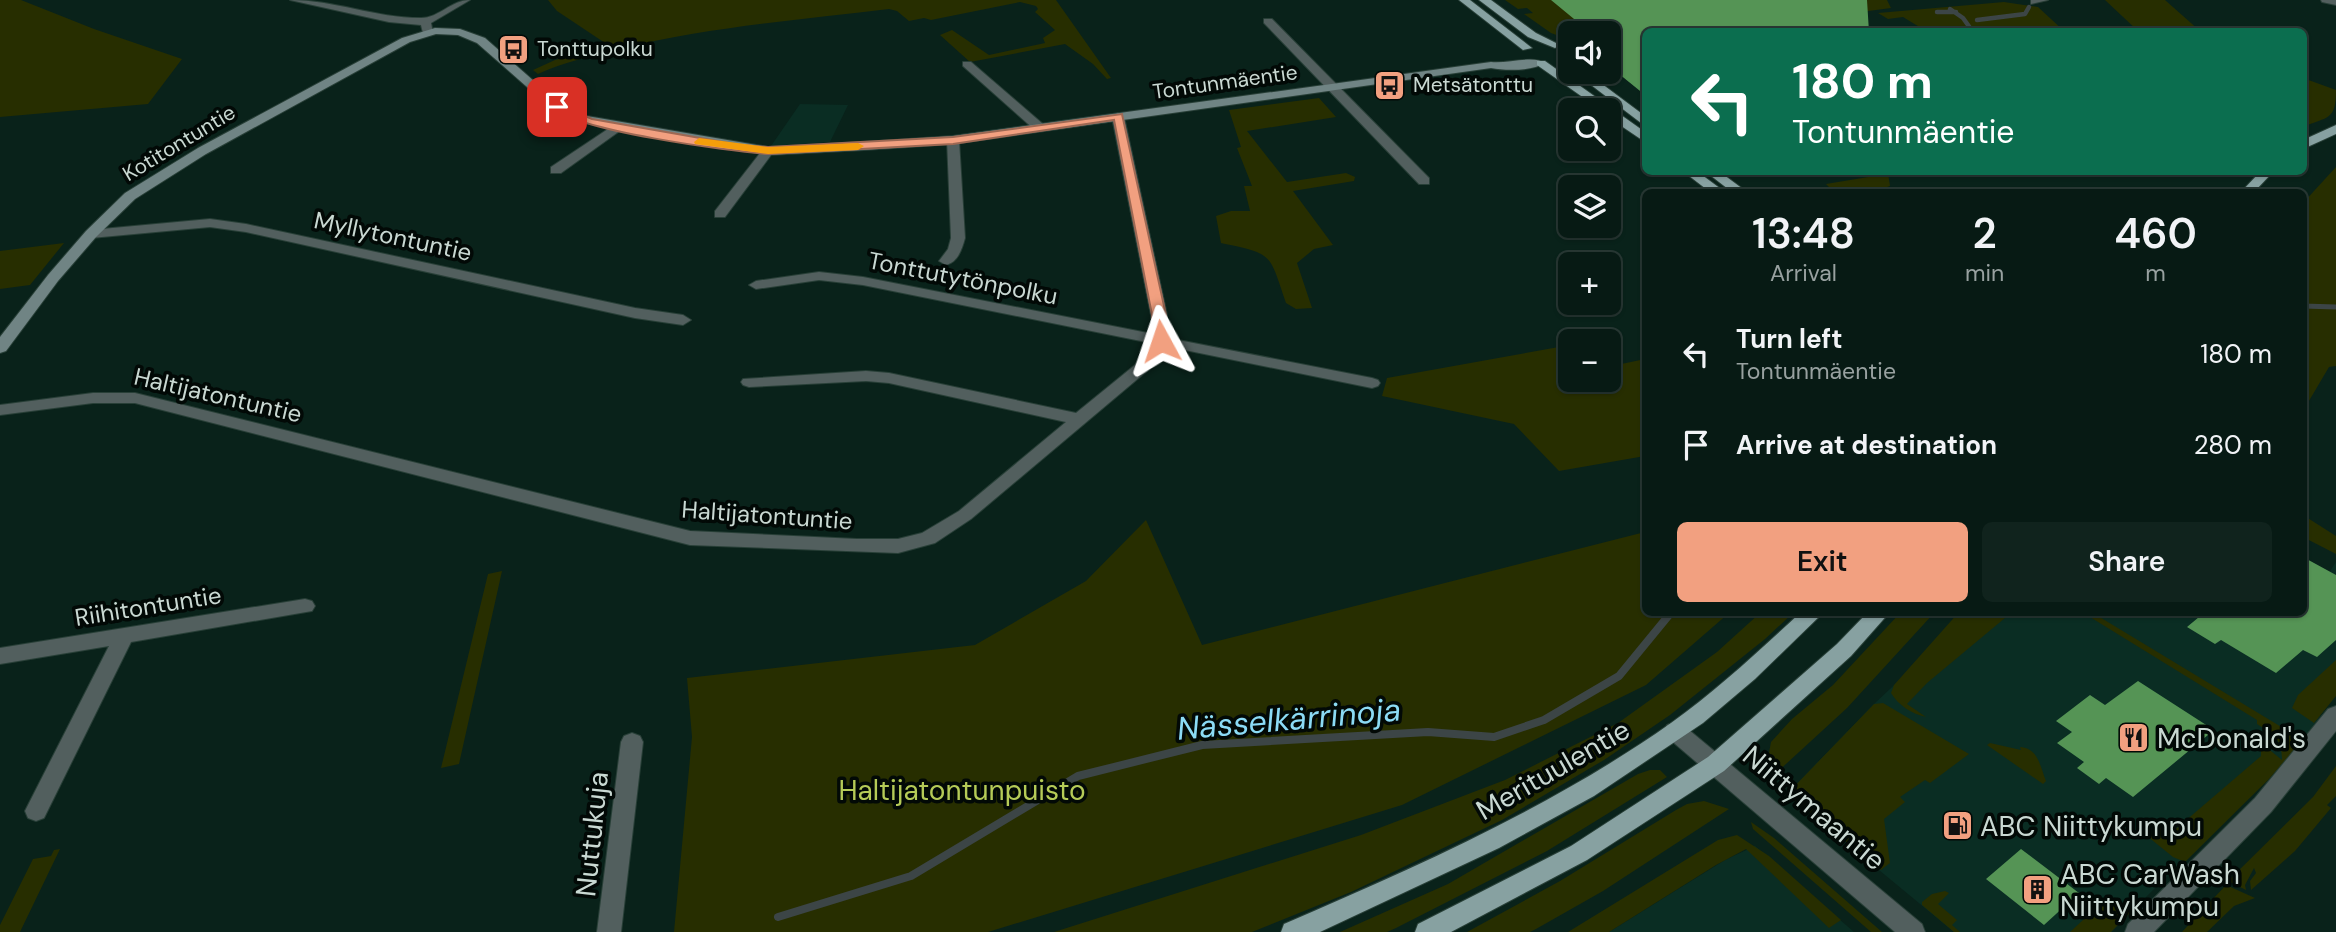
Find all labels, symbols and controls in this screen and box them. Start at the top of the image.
map controls [1558,21,1621,392]
button: sound [1558,21,1621,84]
bus stop icon: Tonttupolku [497,32,531,66]
place label: Tonttupolku [537,35,653,63]
text: 180 m [1792,49,1933,113]
icon: left [1677,56,1768,147]
street label: Tontunmäentie [1151,58,1299,106]
bus stop icon: Metsätonttu [1373,68,1407,102]
place label: Metsätonttu [1413,71,1533,99]
pin [527,77,587,137]
icon: arrive [538,88,576,126]
street label: Kotitontuntie [117,98,241,188]
button: search [1558,98,1621,161]
text: Tontunmäentie [1792,111,2015,153]
button: layers [1558,175,1621,238]
street label: Myllytontuntie [311,204,475,268]
text: 13:48 [1752,206,1855,261]
text: 2 [1972,206,1997,261]
text: 460 [2114,206,2197,261]
street label: Tonttutytönpolku [866,244,1060,312]
button: + [1558,252,1621,315]
text: Arrival [1770,258,1837,288]
text: min [1965,258,2004,288]
text: m [2145,258,2166,288]
position arrow [1124,304,1198,378]
text: Turn left [1736,322,1843,356]
button: − [1558,329,1621,392]
icon: left [1677,335,1715,373]
text: 180 m [2200,337,2272,371]
text: Tontunmäentie [1736,356,1896,386]
street label: Haltijatontuntie [131,361,305,429]
icon: arrive [1677,426,1715,464]
text: Arrive at destination [1736,428,1997,462]
text: 280 m [2194,428,2272,462]
street label: Haltijatontuntie [680,494,854,536]
button: Exit [1677,522,1968,602]
button: Share [1982,522,2272,602]
street label: Riihitontuntie [72,579,224,633]
water label: Nässelkärrinoja [1175,688,1403,750]
street label: Merituulentie [1470,711,1636,829]
place label: McDonald's [2157,720,2306,757]
restaurant icon: McDonald's [2117,721,2151,755]
street label: Niittymaantie [1735,737,1893,879]
street label: Nuttukuja [567,770,617,898]
park label: Haltijatontunpuisto [838,772,1086,809]
place label: ABC Niittykumpu [1980,808,2202,845]
fuel station icon: ABC Niittykumpu [1940,809,1974,843]
place label: ABC CarWash Niittykumpu [2060,856,2240,925]
building icon: ABC CarWash Niittykumpu [2020,873,2054,907]

